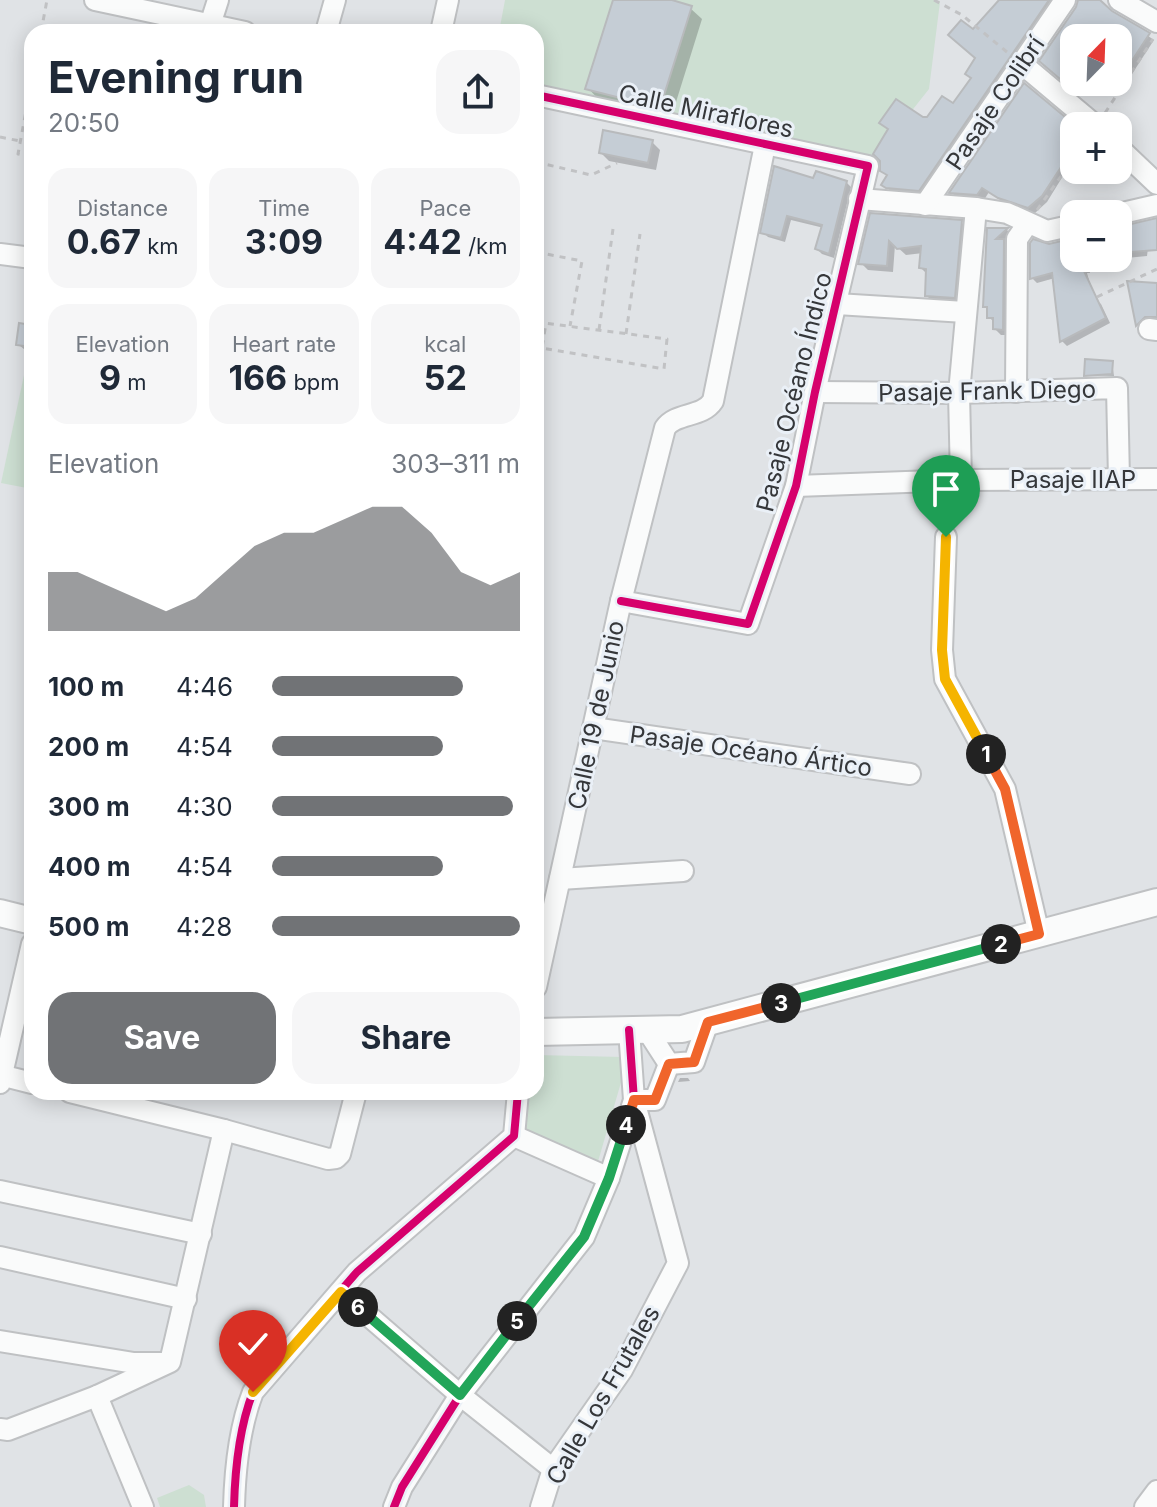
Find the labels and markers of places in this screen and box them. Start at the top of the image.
pin [912,455,980,537]
pin: 1 [966,734,1006,774]
pin: 2 [981,924,1021,964]
pin: 3 [761,983,801,1023]
pin: 4 [606,1105,646,1145]
pin: 6 [338,1287,378,1327]
pin: 5 [497,1301,537,1341]
pin [219,1310,287,1392]

